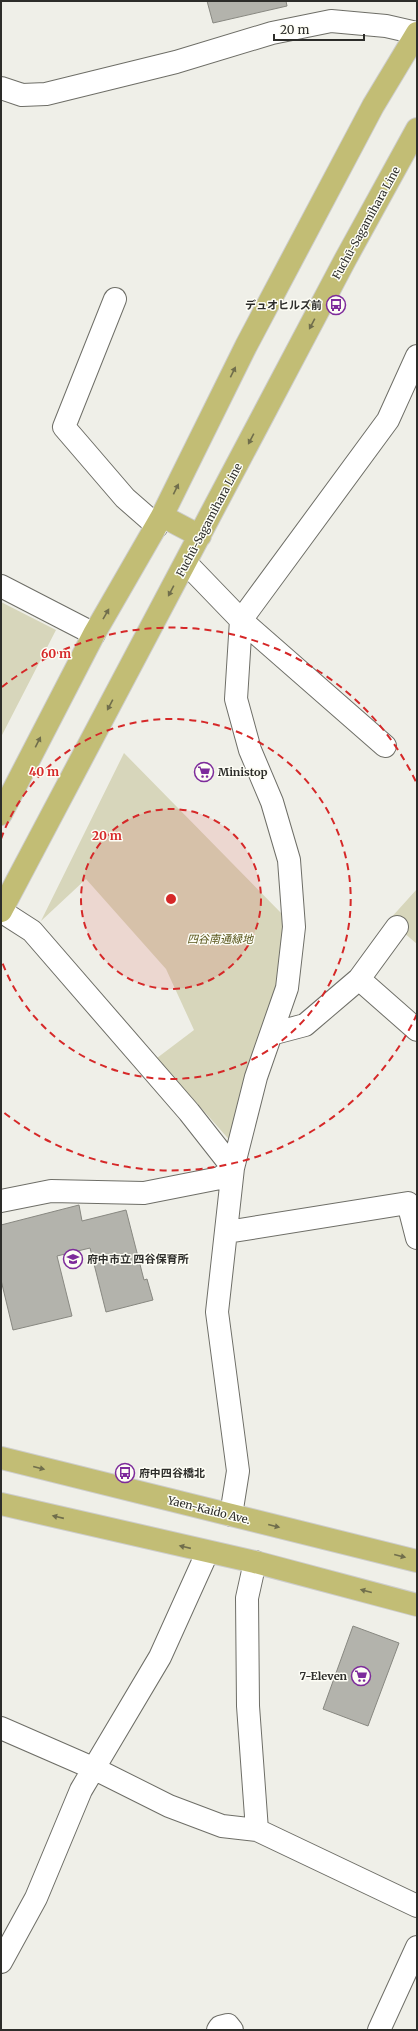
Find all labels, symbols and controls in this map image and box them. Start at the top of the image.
scale bar [274,16,364,42]
text: 20 m [280,22,309,37]
street label: Fuchū-Sagamihara Line [329,164,403,282]
bus stop icon: デュオヒルズ前 [325,294,347,316]
place label: デュオヒルズ前 [245,298,322,312]
one-way arrow [308,318,315,329]
one-way arrow [230,366,236,378]
one-way arrow [248,433,255,445]
street label: Fuchū-Sagamihara Line [173,461,245,579]
one-way arrow [173,483,179,494]
one-way arrow [168,585,174,597]
one-way arrow [102,608,109,620]
text: 60 m [41,646,71,661]
one-way arrow [106,700,113,711]
one-way arrow [35,736,42,747]
supermarket icon: Ministop [193,761,215,783]
text: 40 m [29,764,59,779]
place label: Ministop [218,765,267,779]
text: 20 m [92,828,122,843]
centre of rings [164,892,178,906]
park label: 四谷南通緑地 [187,932,254,946]
school or university icon: 府中市立 四谷保育所 [62,1248,84,1270]
place label: 府中市立 四谷保育所 [87,1252,189,1266]
bus stop icon: 府中四谷橋北 [114,1462,136,1484]
one-way arrow [33,1465,45,1471]
place label: 府中四谷橋北 [139,1466,205,1480]
street label: Yaen-Kaido Ave. [165,1493,252,1527]
one-way arrow [52,1514,65,1520]
one-way arrow [268,1523,280,1529]
one-way arrow [179,1544,191,1550]
one-way arrow [394,1554,406,1560]
one-way arrow [359,1588,371,1594]
supermarket icon: 7-Eleven [350,1665,372,1687]
place label: 7-Eleven [300,1669,348,1683]

